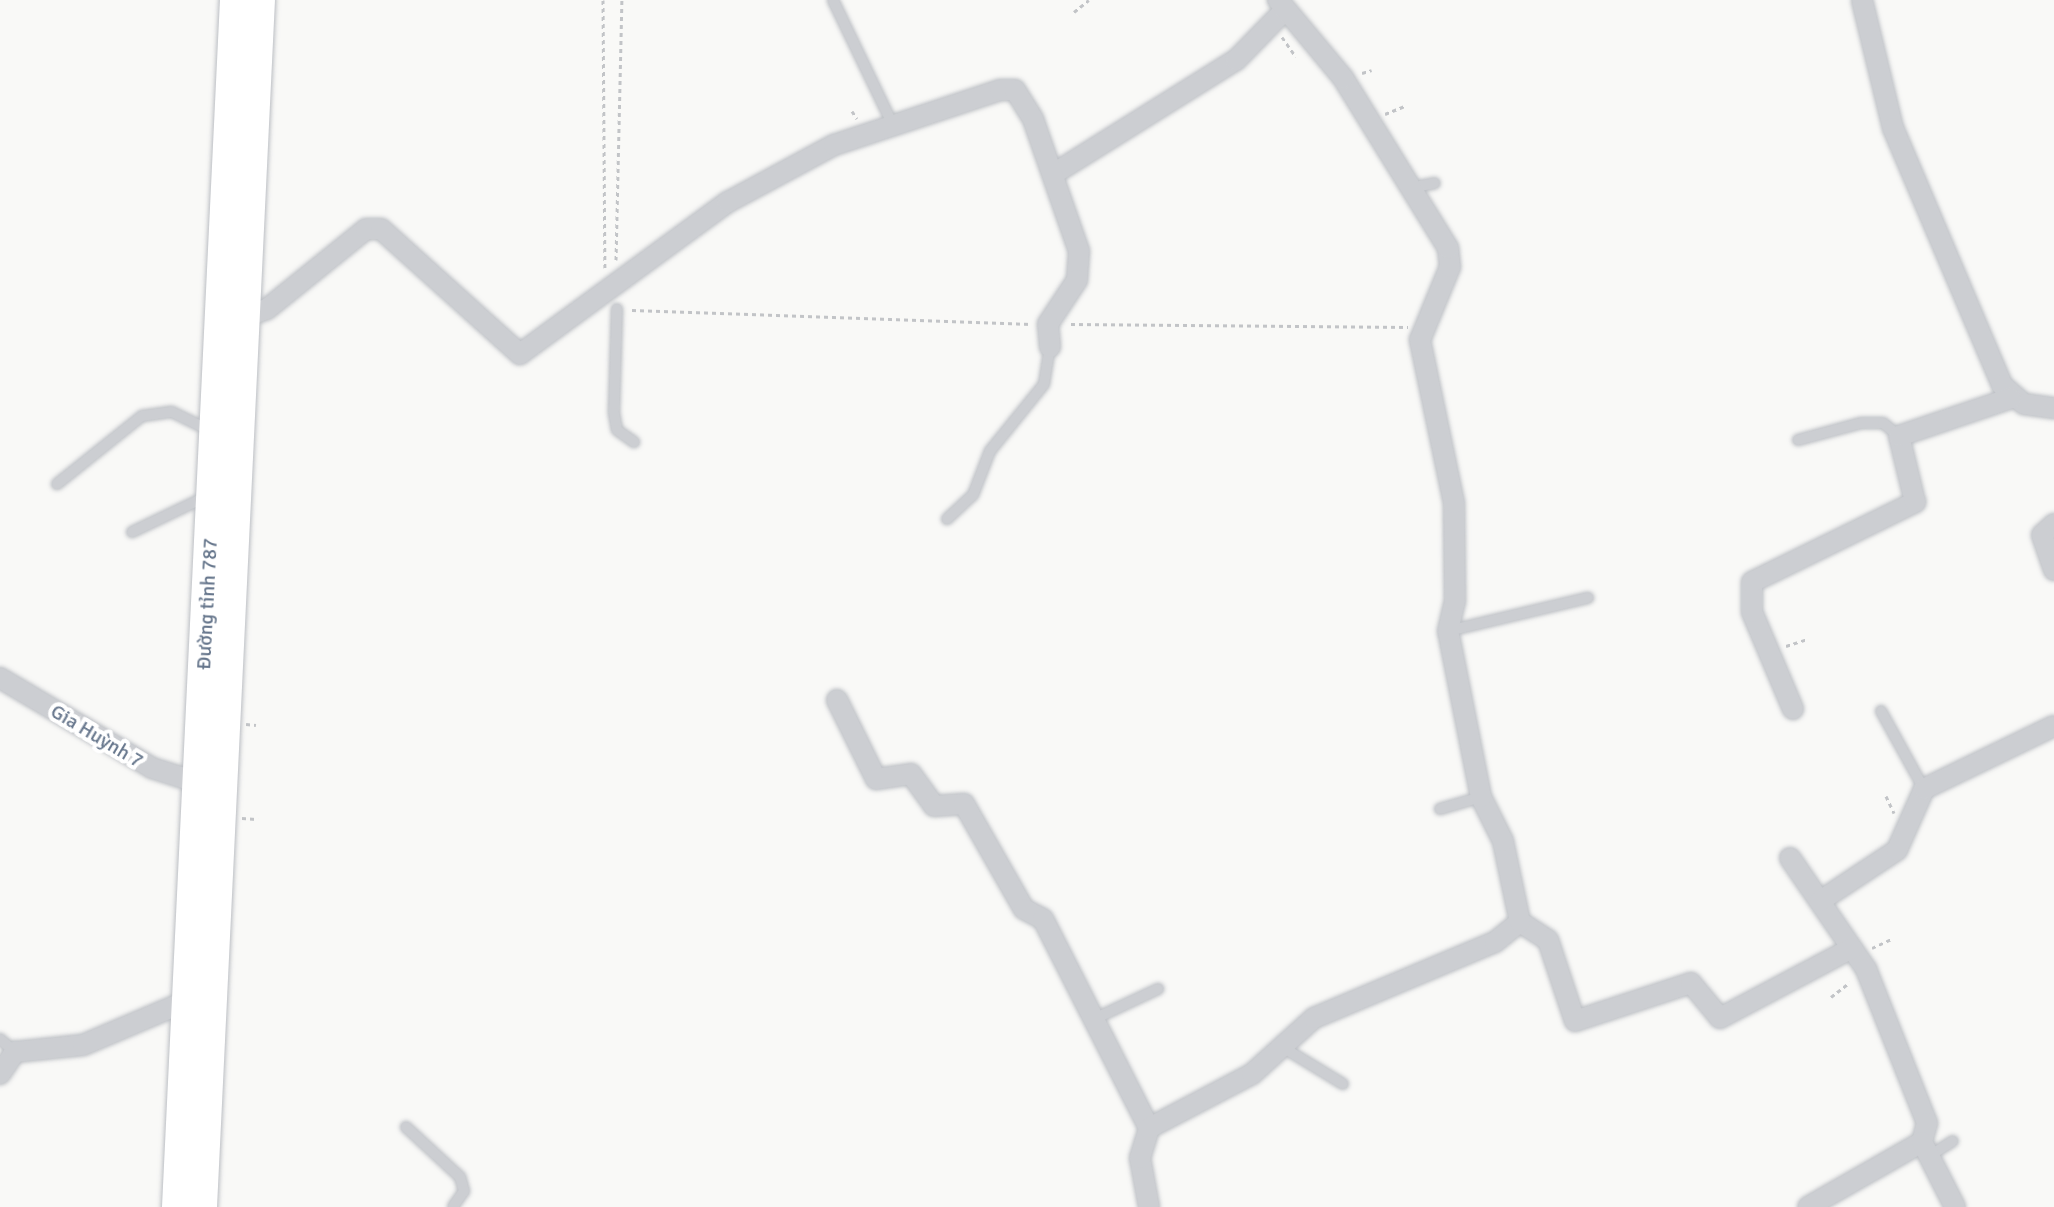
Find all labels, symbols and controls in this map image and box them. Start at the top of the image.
street label: Đường tỉnh 787 [192,538,222,670]
street label: Gia Huỳnh 7 [46,699,148,773]

